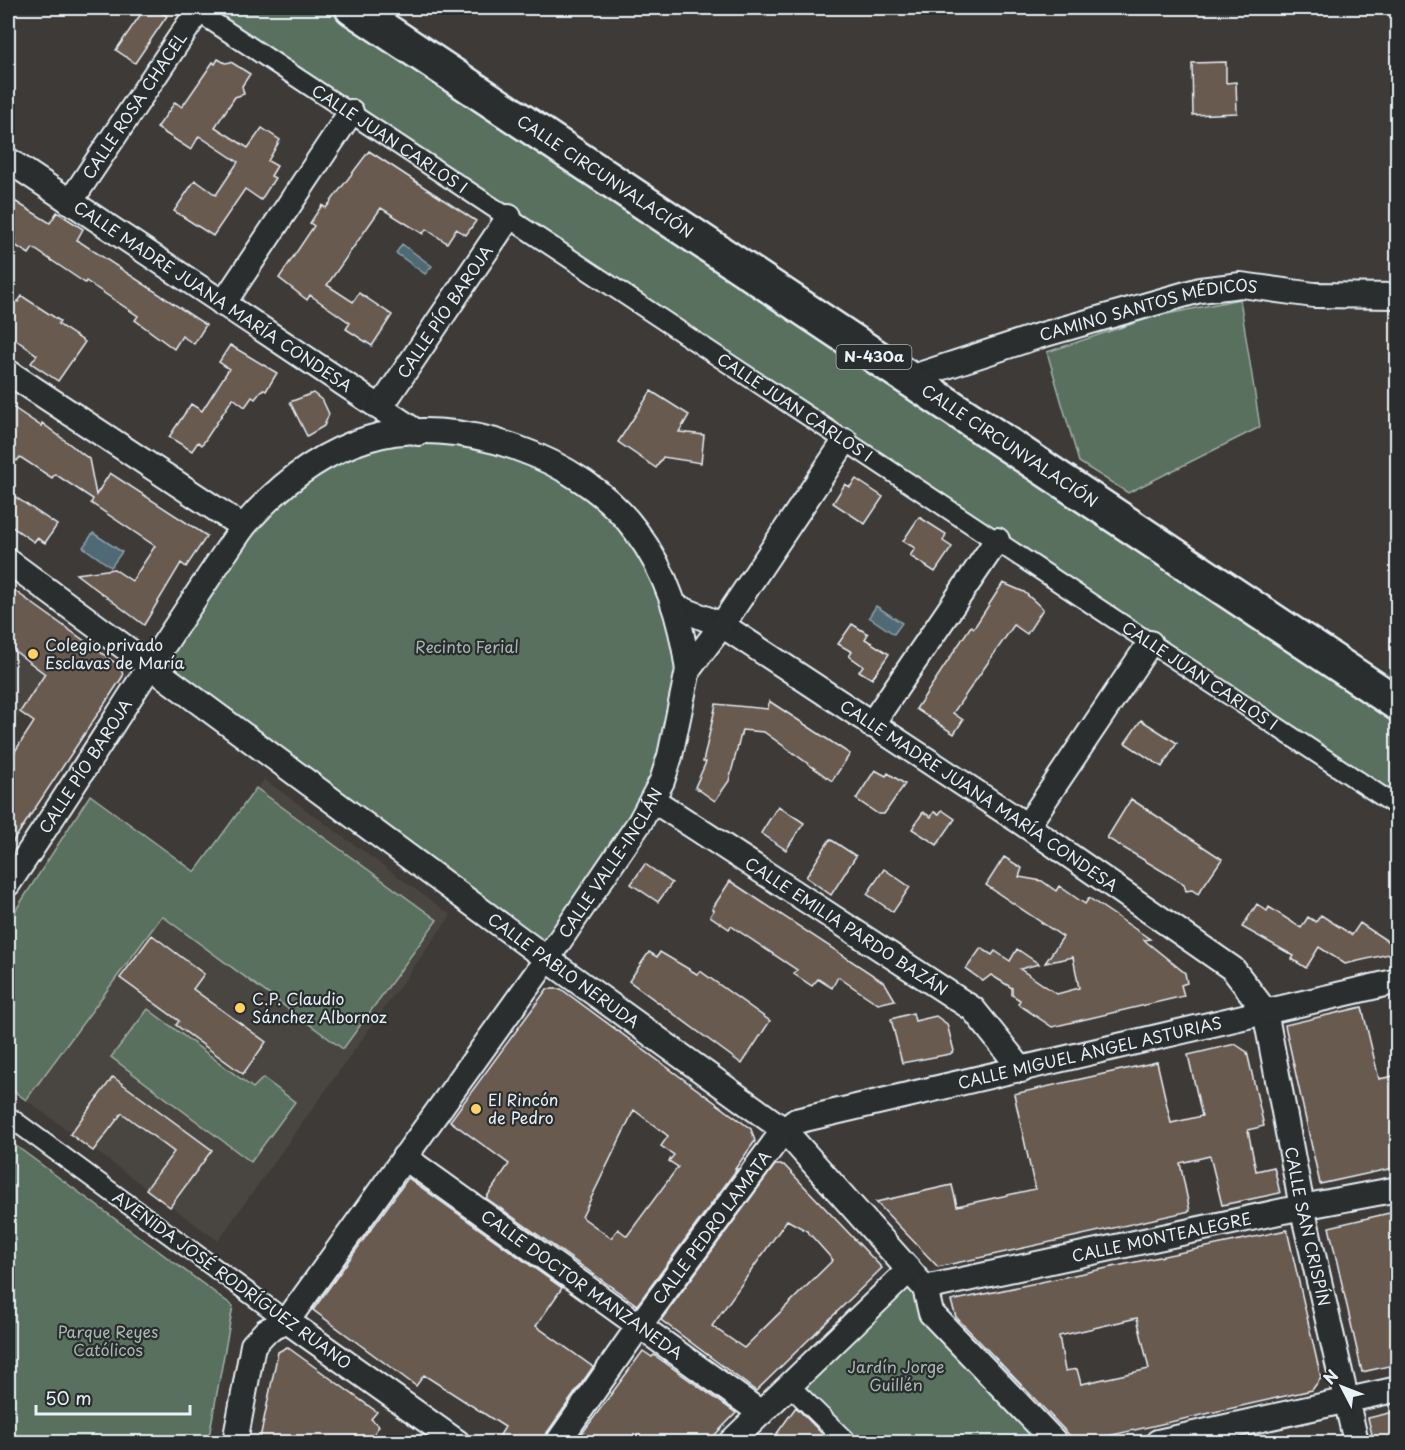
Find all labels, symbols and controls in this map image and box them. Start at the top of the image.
street label: CALLE ROSA CHACEL [76,27,192,183]
street label: CALLE JUAN CARLOS I [307,78,473,198]
street label: CALLE CIRCUNVALACIÓN [513,108,699,243]
street label: CALLE MADRE JUANA MARÍA CONDESA [69,194,357,397]
street label: CALLE PÍO BAROJA [390,240,498,383]
street label: CAMINO SANTOS MÉDICOS [1036,271,1259,346]
road number: N-430a [836,345,912,369]
street label: CALLE JUAN CARLOS I [713,346,878,467]
street label: CALLE CIRCUNVALACIÓN [917,377,1103,512]
street label: CALLE JUAN CARLOS I [1118,615,1283,735]
place label: Colegio privado Esclavas de María [45,632,185,674]
park label: Recinto Ferial [415,634,519,658]
marker: Colegio privado Esclavas de María [26,647,40,661]
street label: CALLE MADRE JUANA MARÍA CONDESA [836,693,1123,897]
street label: CALLE PÍO BAROJA [32,694,137,838]
street label: CALLE VALLE-INCLÁN [552,783,667,942]
street label: CALLE EMILIA PARDO BAZÁN [741,850,953,1001]
street label: CALLE PABLO NERUDA [483,906,645,1033]
place label: C.P. Claudio Sánchez Albornoz [252,986,387,1028]
marker: C.P. Claudio Sánchez Albornoz [233,1001,247,1015]
street label: CALLE MIGUEL ÁNGEL ASTURIAS [955,1009,1224,1094]
place label: El Rincón de Pedro [488,1087,558,1129]
marker: El Rincón de Pedro [469,1102,483,1116]
street label: CALLE SAN CRISPÍN [1280,1144,1337,1308]
street label: CALLE PEDRO LAMATA [646,1145,776,1309]
street label: AVENIDA JOSÉ RODRÍGUEZ RUANO [108,1184,357,1374]
street label: CALLE DOCTOR MANZANEDA [477,1203,688,1364]
street label: CALLE MONTEALEGRE [1069,1205,1254,1267]
park label: Parque Reyes Católicos [58,1319,158,1361]
park label: Jardín Jorge Guillén [847,1354,945,1396]
north arrow [1312,1357,1372,1417]
text: N [1317,1364,1343,1389]
scale bar [36,1378,190,1416]
text: 50 m [45,1384,92,1411]

